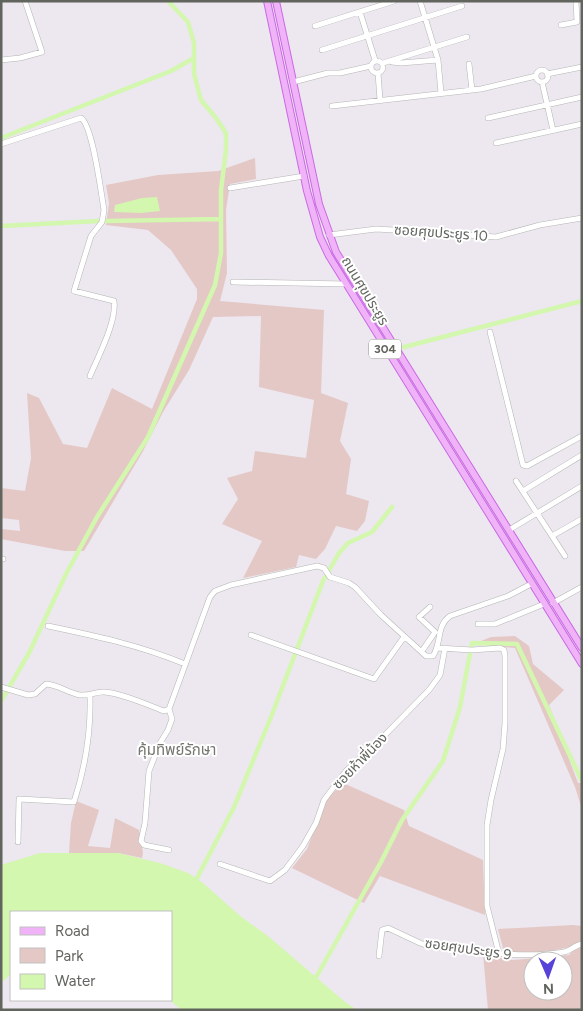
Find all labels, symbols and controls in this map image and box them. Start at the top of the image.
street label: ซอยศุขประยูร 10 [394,221,488,245]
street label: ถนนศุขประยูร [338,254,392,329]
road number: 304 [369,339,401,358]
street label: ซอยห้าพี่น้อง [327,728,391,793]
district label: คุ้มทิพย์รักษา [138,741,216,759]
legend [10,911,172,1001]
text: Road [55,922,90,940]
street label: ซอยศุขประยูร 9 [424,935,512,963]
text: Park [55,947,84,965]
north arrow [523,951,573,1001]
text: Water [55,972,95,990]
text: N [543,980,554,997]

